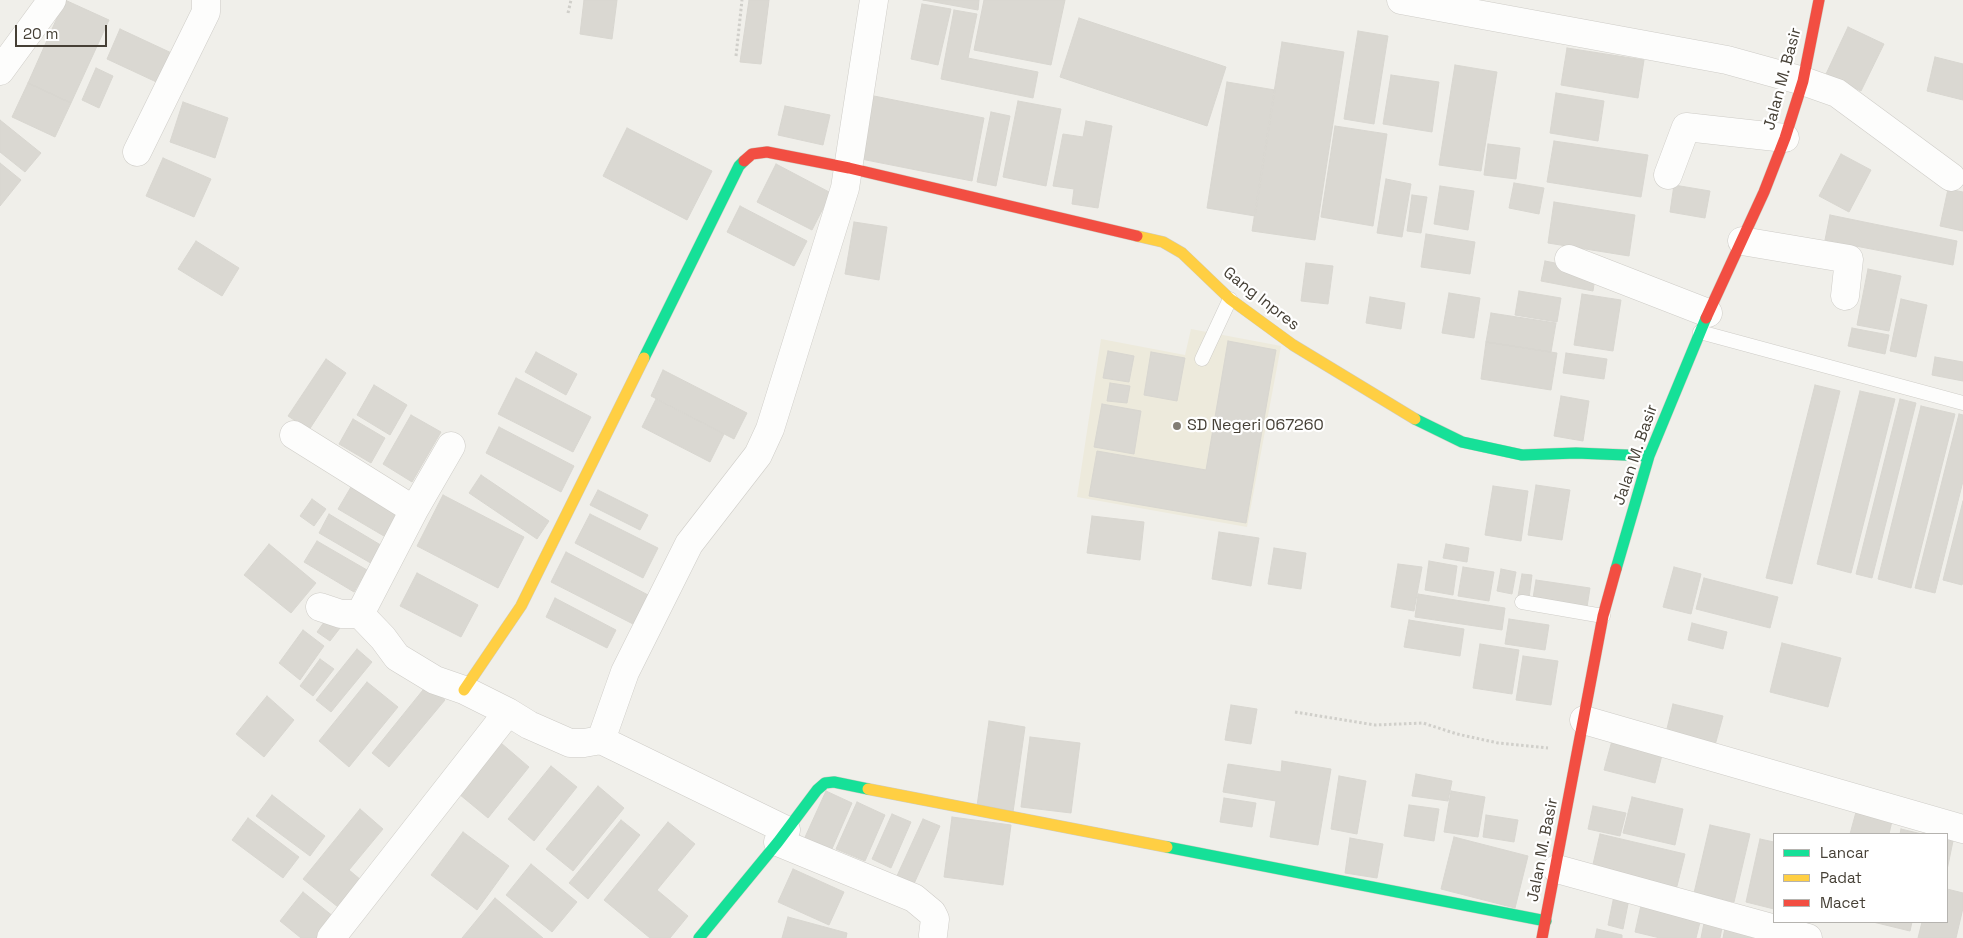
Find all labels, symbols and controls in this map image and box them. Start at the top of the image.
scale bar [18,15,110,47]
text: 20 m [23,24,58,43]
street label: Jalan M. Basir [1760,26,1806,132]
street label: Gang Inpres [1219,263,1303,335]
street label: Jalan M. Basir [1610,402,1662,508]
place label: SD Negeri 067260 [1187,416,1324,436]
marker: SD Negeri 067260 [1171,420,1183,432]
street label: Jalan M. Basir [1524,796,1562,904]
legend [1773,833,1948,923]
text: Lancar [1820,843,1869,862]
text: Padat [1820,868,1862,887]
text: Macet [1820,893,1866,912]

